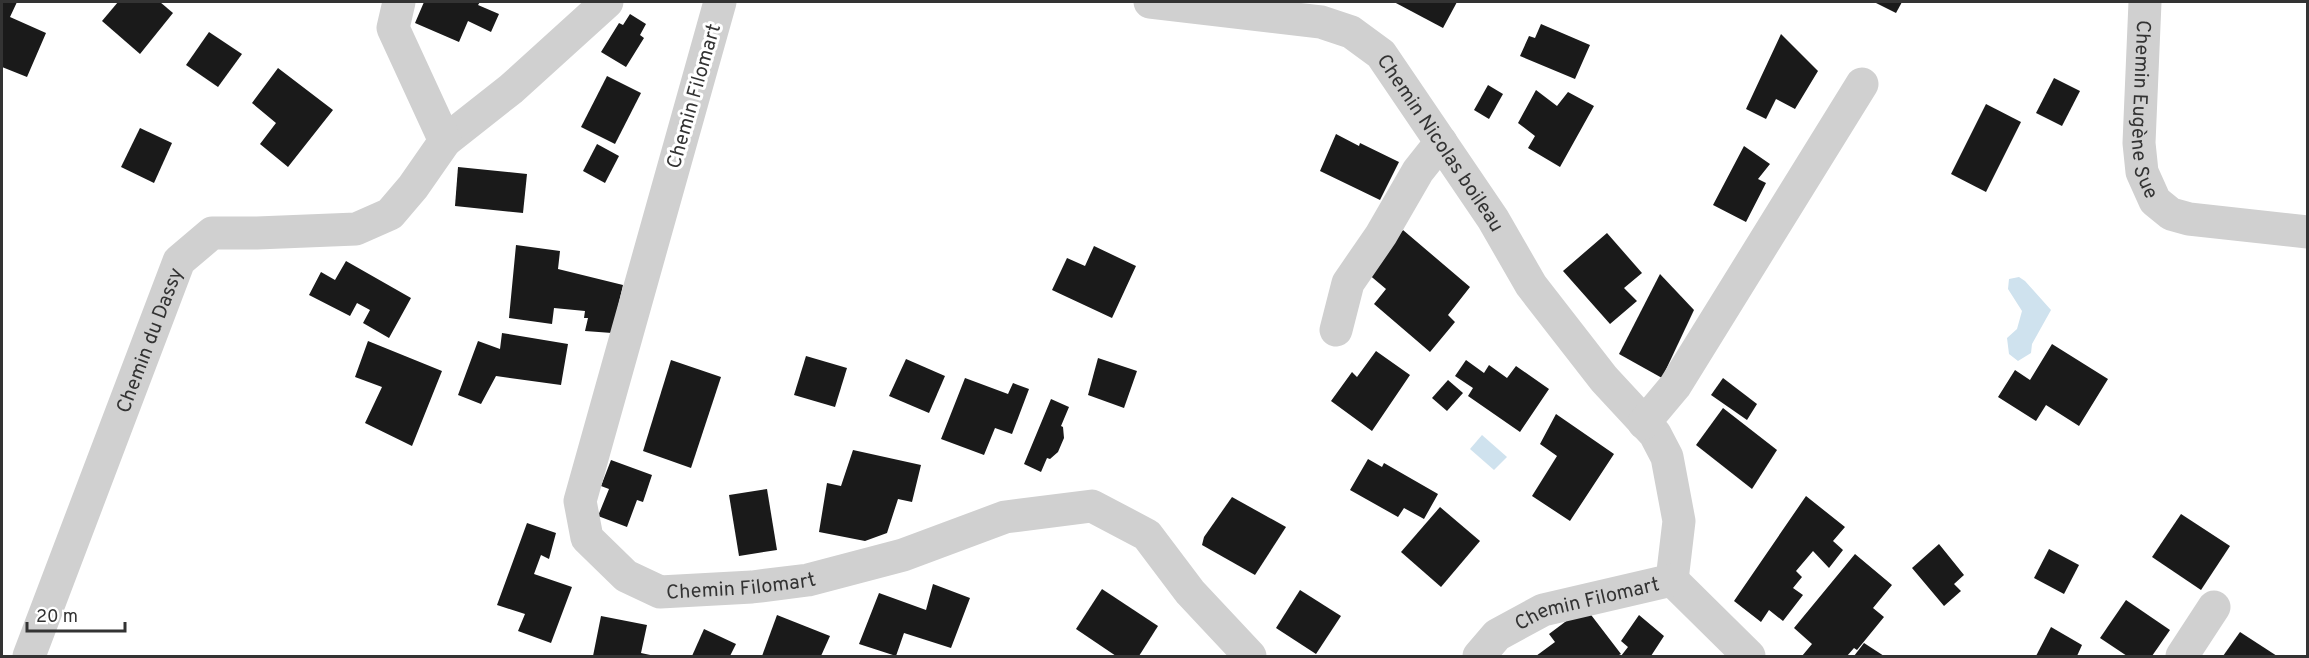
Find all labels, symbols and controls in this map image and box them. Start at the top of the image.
street label: Chemin Eugène Sue [2124,19,2163,203]
street label: Chemin Filomart [662,21,728,172]
street label: Chemin Nicolas boileau [1370,50,1509,237]
street label: Chemin du Dassy [111,264,190,417]
street label: Chemin Filomart [666,568,819,607]
street label: Chemin Filomart [1511,572,1662,638]
scale bar [27,595,124,633]
text: 20 m [36,606,78,629]

